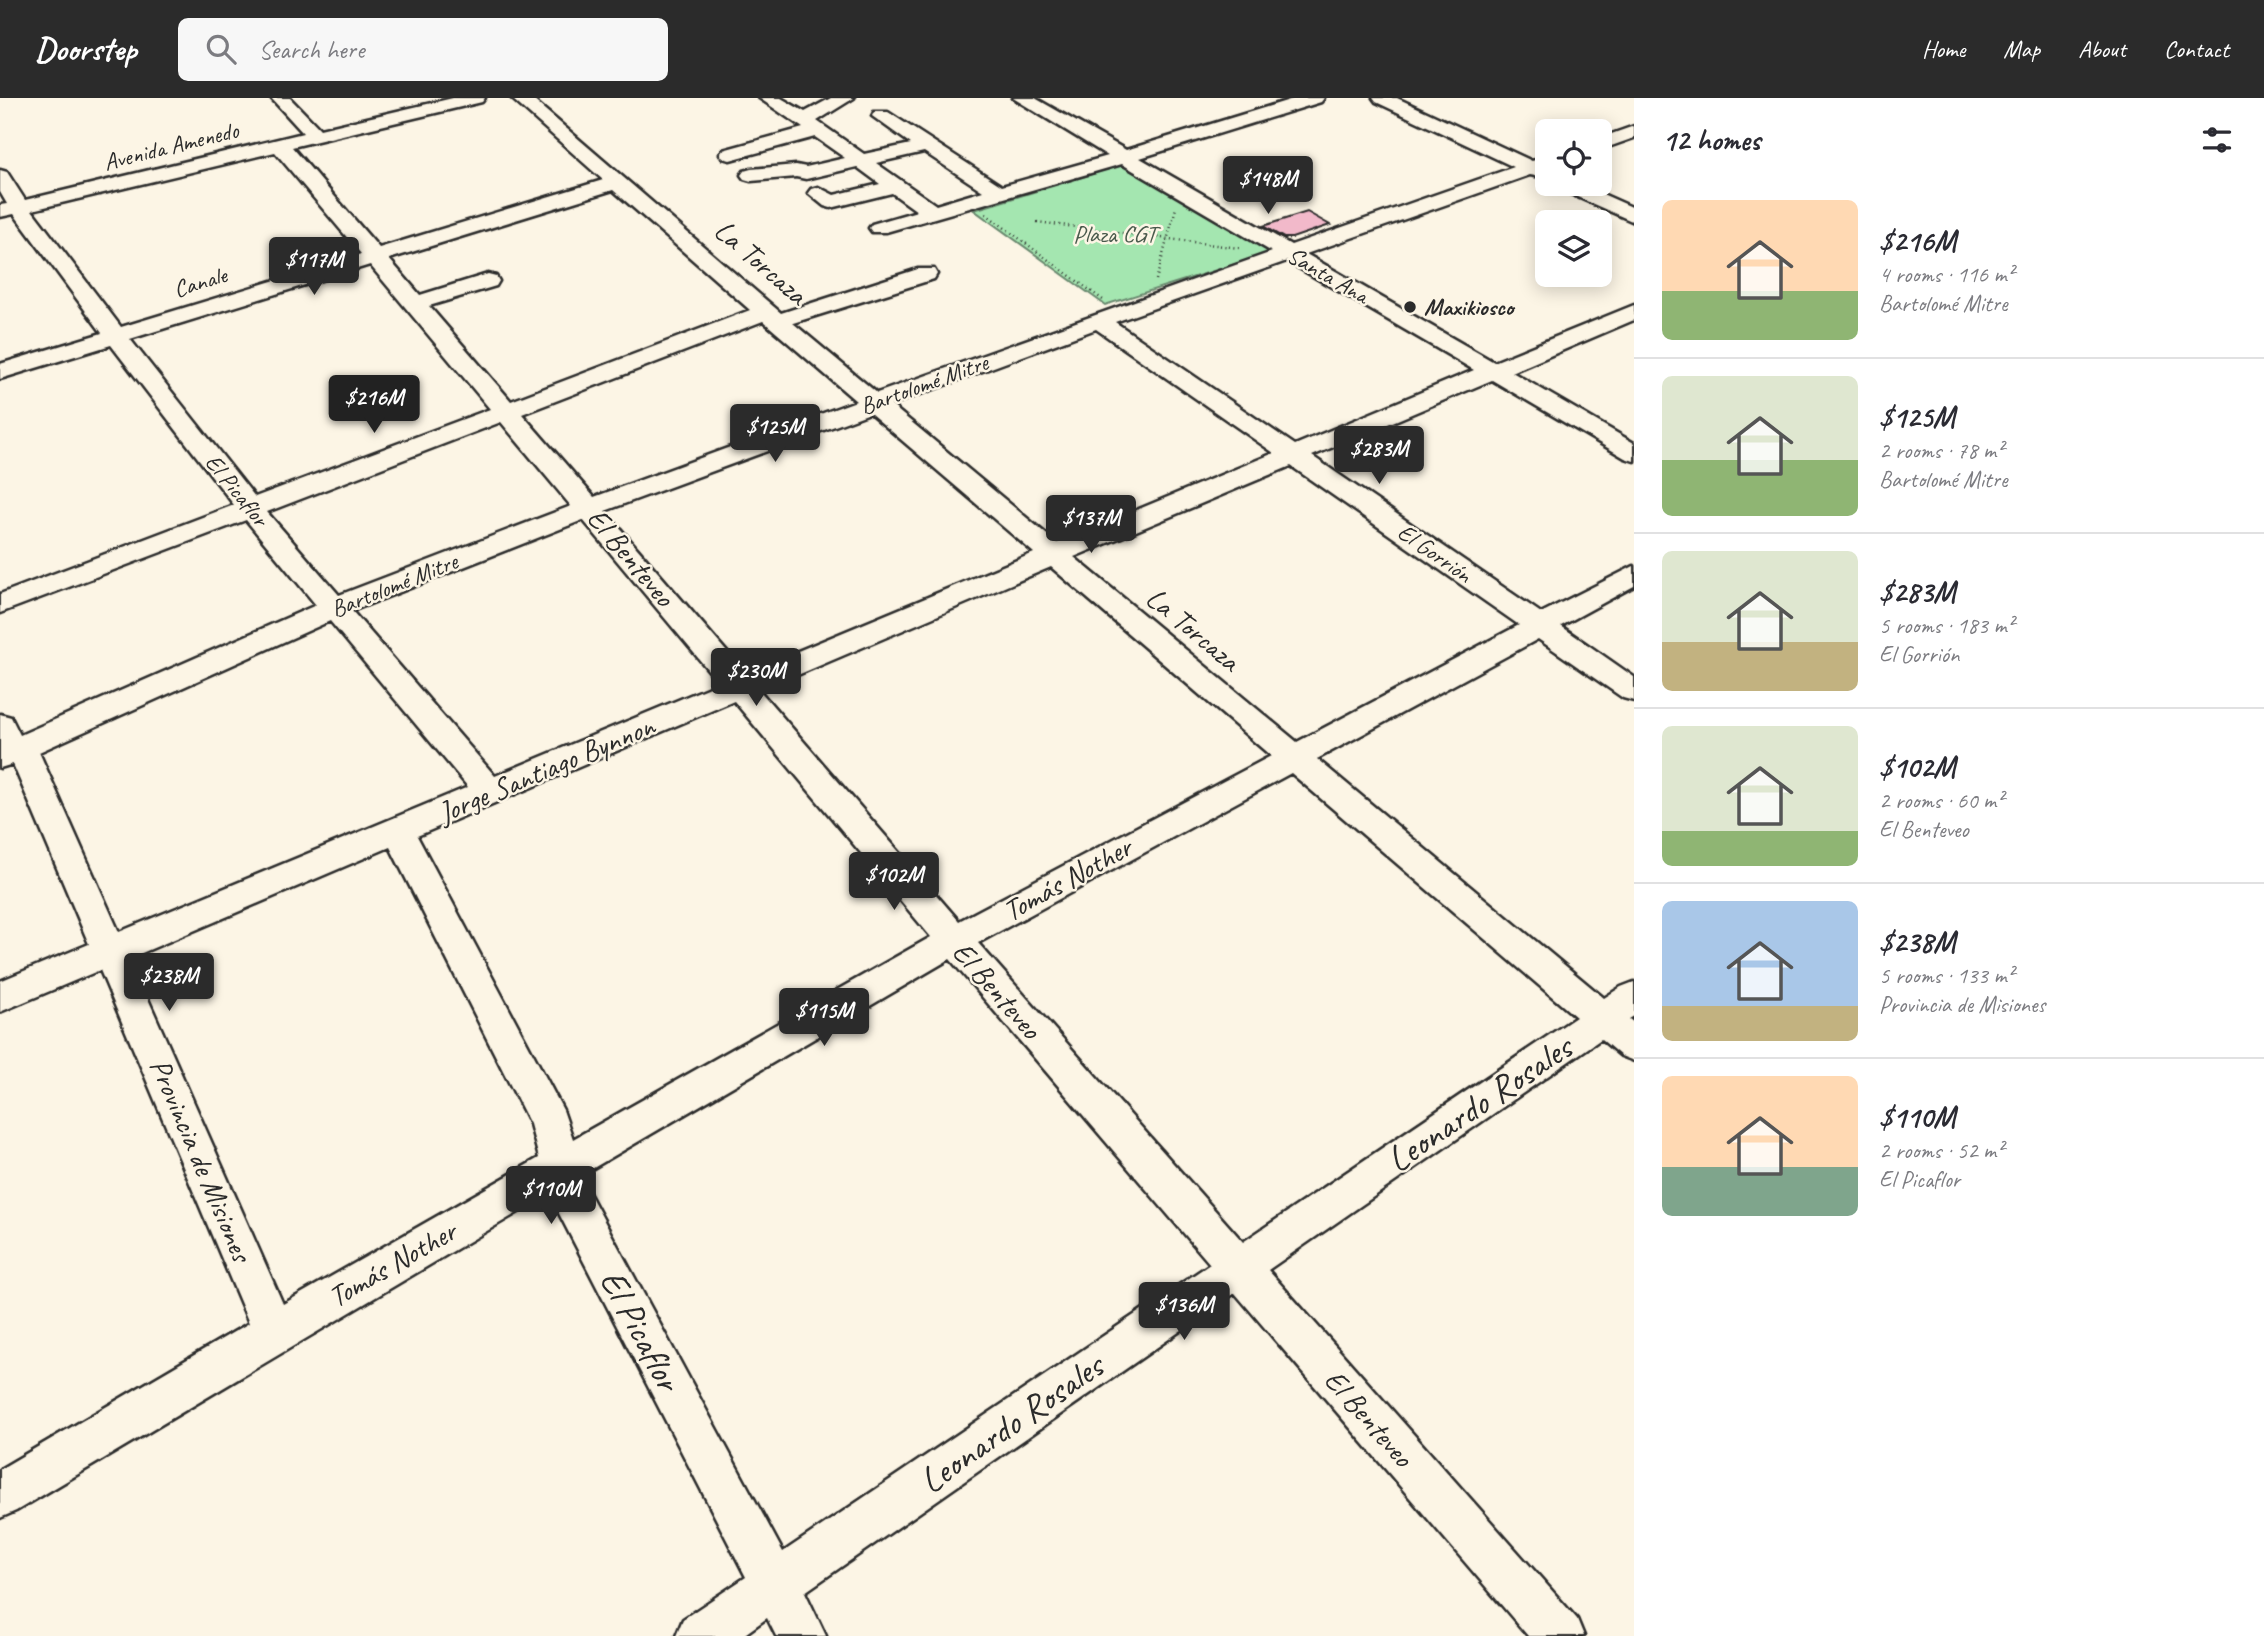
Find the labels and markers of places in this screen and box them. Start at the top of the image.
pin: $148M [1219,156,1317,216]
pin: $117M [265,238,363,297]
place label: Maxikiosco [1424,292,1516,322]
marker: Maxikiosco [1402,299,1418,315]
pin: $216M [325,376,423,435]
pin: $125M [726,404,824,464]
pin: $283M [1330,426,1428,486]
pin: $137M [1042,496,1140,555]
pin: $230M [707,648,805,708]
pin: $102M [845,852,943,912]
pin: $238M [120,954,218,1013]
pin: $115M [775,988,873,1048]
pin: $110M [502,1166,600,1226]
pin: $136M [1135,1282,1233,1342]

